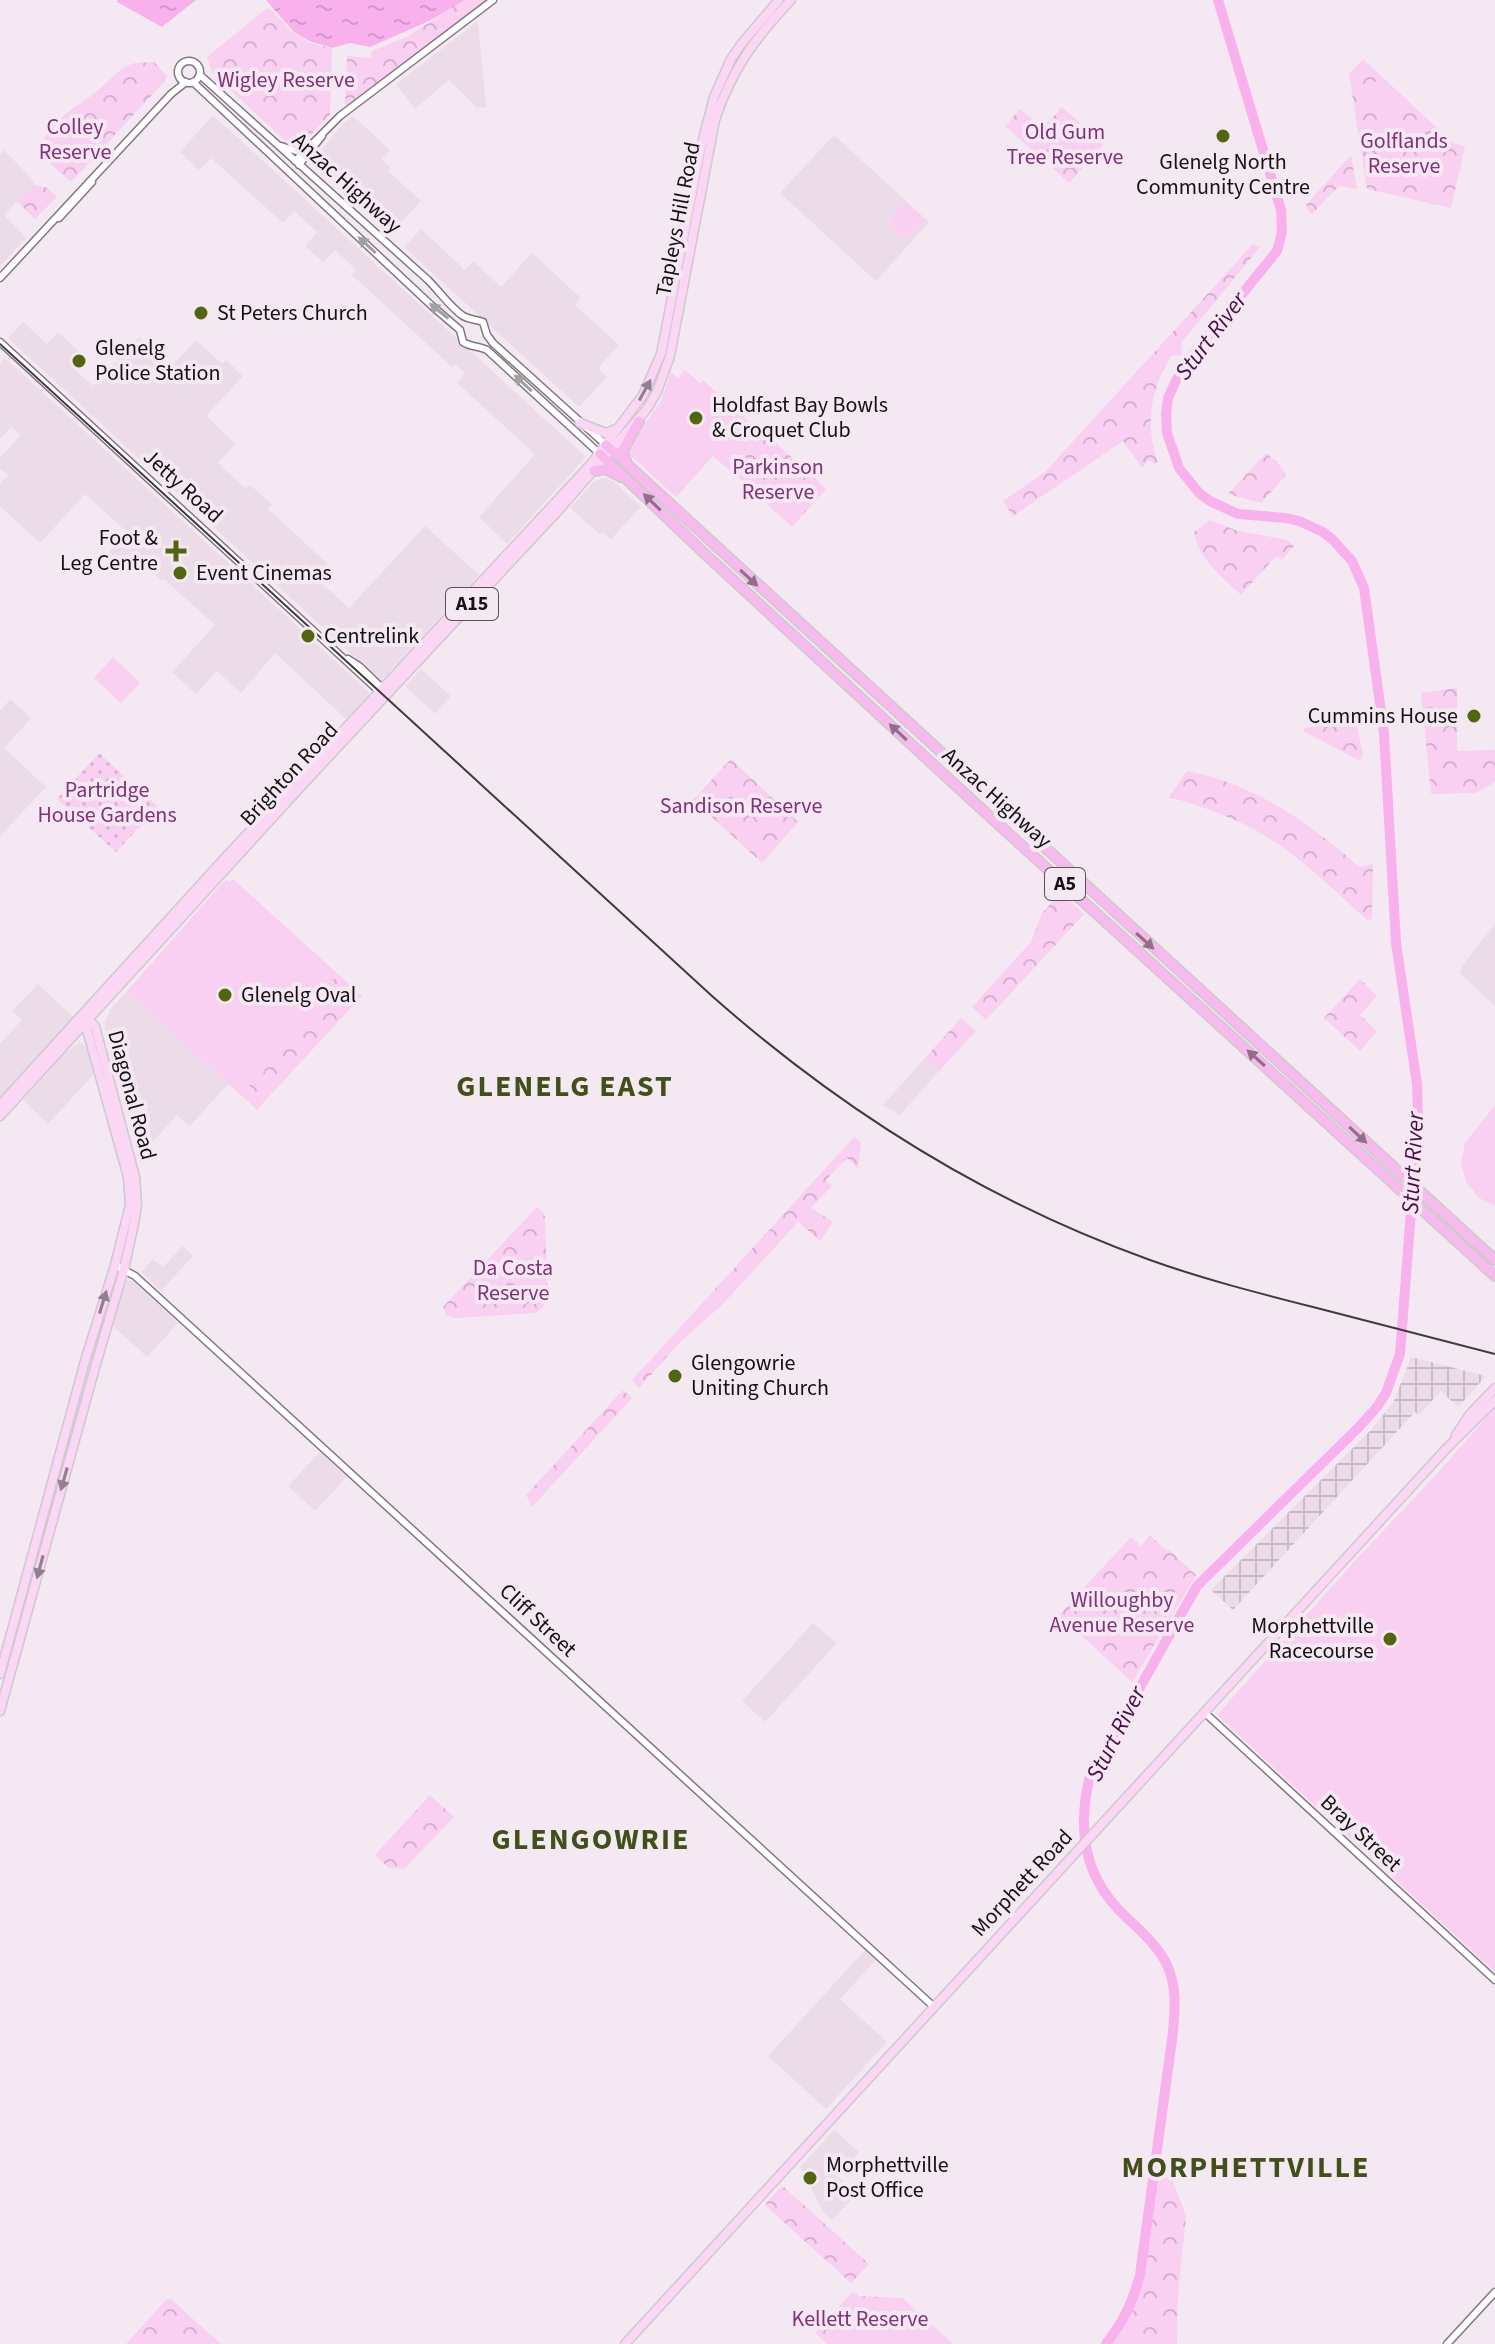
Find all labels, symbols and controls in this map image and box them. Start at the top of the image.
park label: Wigley Reserve [217,64,355,96]
park label: Colley Reserve [39,111,111,168]
park label: Old Gum Tree Reserve [1006,116,1124,173]
street label: Anzac Highway [285,125,410,242]
park label: Golflands Reserve [1360,125,1448,182]
marker: Glenelg North Community Centre [1214,127,1232,145]
street label: Tapleys Hill Road [647,139,709,299]
place label: Glenelg North Community Centre [1136,146,1310,203]
one-way arrow [358,236,377,254]
water label: Sturt River [1166,283,1257,387]
place label: St Peters Church [217,297,368,329]
one-way arrow [429,303,449,319]
marker: St Peters Church [192,304,210,322]
place label: Glenelg Police Station [95,332,221,389]
marker: Glenelg Police Station [70,352,88,370]
one-way arrow [514,375,533,393]
one-way arrow [638,379,651,402]
place label: Holdfast Bay Bowls & Croquet Club [712,389,888,446]
marker: Holdfast Bay Bowls & Croquet Club [687,409,705,427]
street label: Jetty Road [136,441,230,531]
park label: Parkinson Reserve [732,451,824,508]
one-way arrow [643,493,662,512]
place label: Foot & Leg Centre [60,522,159,579]
marker: Foot & Leg Centre [165,540,187,562]
place label: Event Cinemas [196,557,332,589]
marker: Event Cinemas [171,564,189,582]
one-way arrow [739,568,758,586]
road number: A15 [446,588,498,620]
place label: Centrelink [324,620,419,652]
marker: Centrelink [299,627,317,645]
place label: Cummins House [1308,700,1458,732]
marker: Cummins House [1465,707,1483,725]
street label: Brighton Road [232,715,346,833]
one-way arrow [889,723,908,741]
street label: Anzac Highway [935,740,1060,857]
park label: Partridge House Gardens [37,774,177,831]
park label: Sandison Reserve [660,790,822,822]
road number: A5 [1045,868,1085,900]
one-way arrow [1135,931,1154,949]
place label: Glenelg Oval [241,979,356,1011]
marker: Glenelg Oval [216,986,234,1004]
street label: Diagonal Road [99,1027,165,1163]
one-way arrow [1246,1050,1266,1067]
district label: GLENELG EAST [456,1065,674,1108]
water label: Sturt River [1393,1109,1433,1215]
one-way arrow [1348,1125,1367,1143]
park label: Da Costa Reserve [473,1252,553,1309]
one-way arrow [98,1290,110,1314]
place label: Glengowrie Uniting Church [691,1347,829,1404]
marker: Glengowrie Uniting Church [666,1367,684,1385]
one-way arrow [58,1466,70,1491]
one-way arrow [34,1554,46,1579]
street label: Cliff Street [492,1576,584,1665]
park label: Willoughby Avenue Reserve [1050,1584,1195,1641]
place label: Morphettville Racecourse [1251,1610,1374,1667]
marker: Morphettville Racecourse [1381,1630,1399,1648]
water label: Sturt River [1077,1679,1156,1788]
street label: Bray Street [1313,1787,1409,1879]
district label: GLENGOWRIE [492,1818,690,1861]
street label: Morphett Road [964,1822,1080,1944]
district label: MORPHETTVILLE [1122,2146,1370,2189]
place label: Morphettville Post Office [826,2149,949,2206]
marker: Morphettville Post Office [801,2169,819,2187]
park label: Kellett Reserve [792,2303,929,2335]

